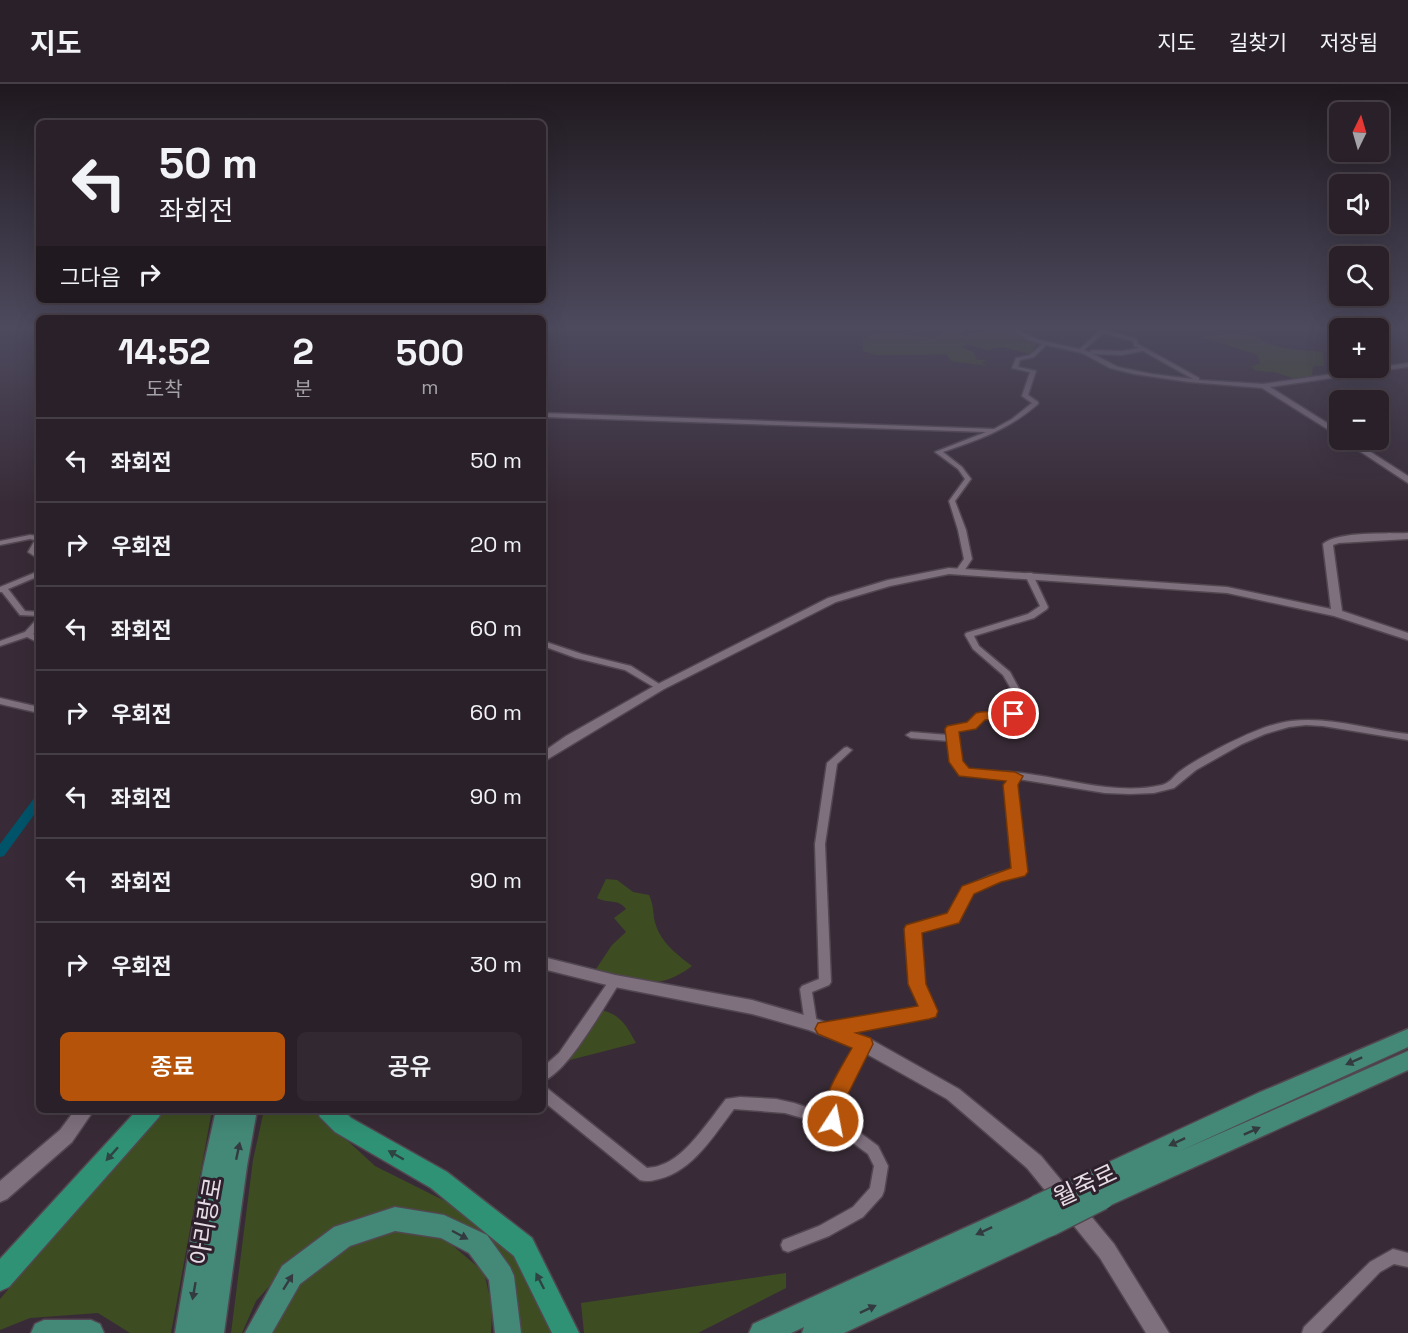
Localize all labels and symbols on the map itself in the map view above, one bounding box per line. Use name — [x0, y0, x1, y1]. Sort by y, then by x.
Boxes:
north arrow — [1329, 102, 1389, 162]
pin — [988, 688, 1039, 739]
one-way arrow — [1345, 1056, 1363, 1066]
position arrow — [801, 1089, 865, 1153]
one-way arrow — [1243, 1126, 1260, 1135]
one-way arrow — [1168, 1137, 1185, 1146]
one-way arrow — [234, 1141, 243, 1160]
one-way arrow — [105, 1146, 119, 1161]
one-way arrow — [387, 1150, 404, 1160]
street label: 월죽로 — [1048, 1157, 1122, 1213]
street label: 아리랑로 — [183, 1175, 229, 1267]
one-way arrow — [976, 1227, 993, 1236]
one-way arrow — [451, 1230, 468, 1240]
one-way arrow — [535, 1272, 545, 1290]
one-way arrow — [282, 1274, 293, 1291]
one-way arrow — [189, 1282, 198, 1301]
one-way arrow — [859, 1304, 876, 1313]

